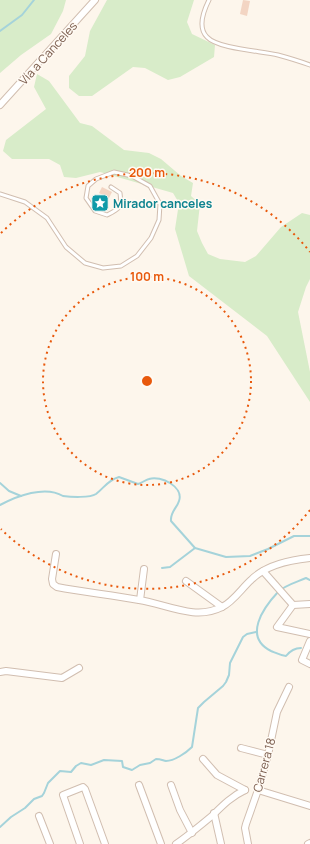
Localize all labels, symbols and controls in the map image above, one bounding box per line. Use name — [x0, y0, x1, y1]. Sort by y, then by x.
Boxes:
street label: Vía a Canceles — [15, 18, 81, 88]
text: 200 m — [129, 164, 165, 181]
place icon: Mirador canceles — [90, 193, 110, 213]
place label: Mirador canceles — [113, 195, 213, 212]
text: 100 m — [130, 268, 164, 285]
centre of rings — [140, 374, 154, 388]
street label: Carrera 18 — [249, 736, 279, 794]

